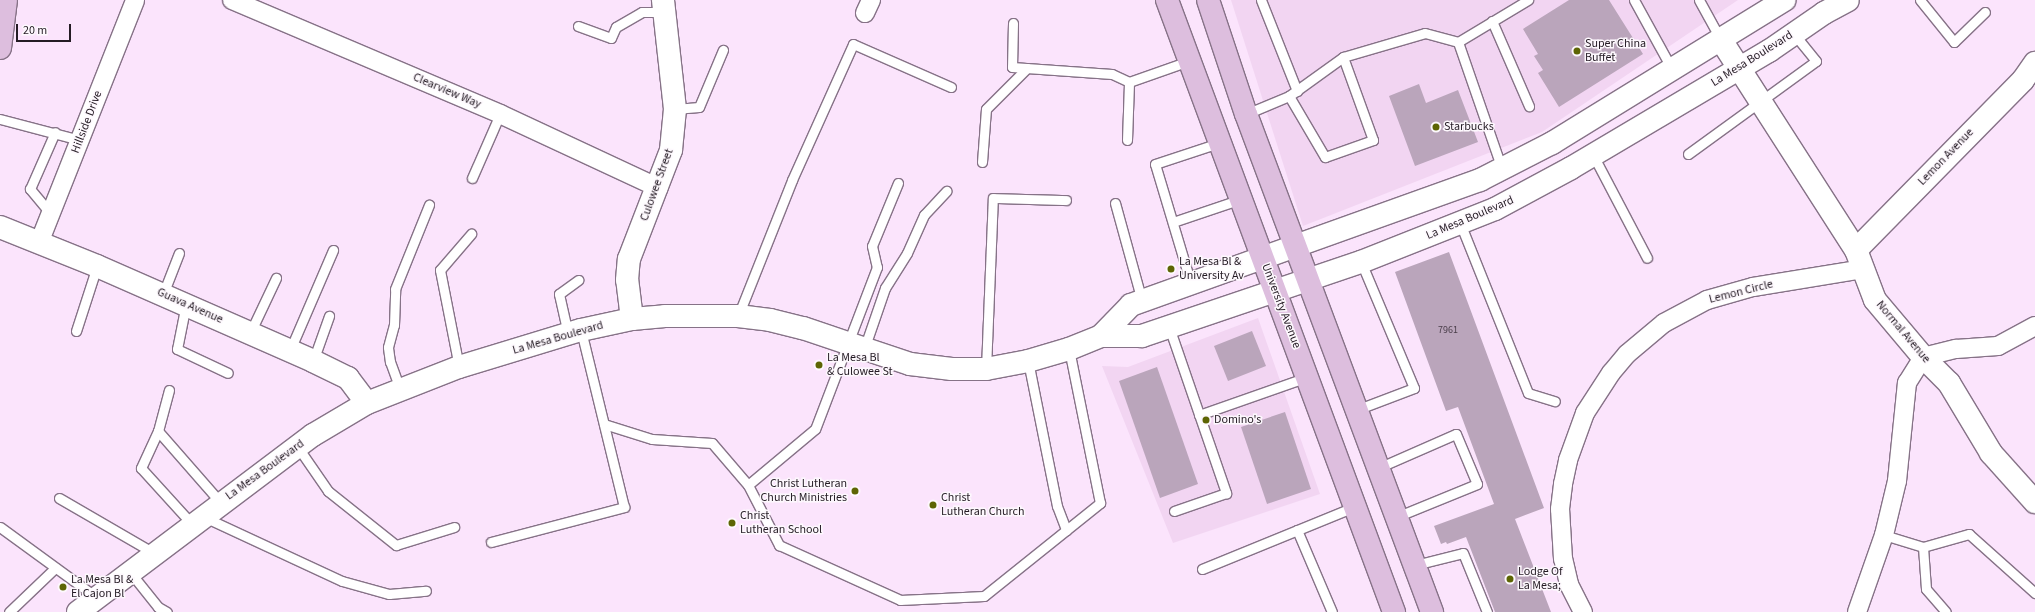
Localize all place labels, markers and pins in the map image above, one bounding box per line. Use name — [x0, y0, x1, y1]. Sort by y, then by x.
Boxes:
place label: Super China Buffet — [1585, 37, 1646, 65]
marker: Super China Buffet — [1572, 46, 1582, 56]
place label: Starbucks — [1444, 120, 1494, 134]
marker: Starbucks — [1431, 122, 1441, 132]
place label: La Mesa Bl & University Av — [1179, 255, 1244, 283]
marker: La Mesa Bl & University Av — [1166, 264, 1176, 274]
place label: La Mesa Bl & Culowee St — [827, 351, 893, 379]
marker: La Mesa Bl & Culowee St — [814, 360, 824, 370]
place label: Domino's — [1214, 413, 1261, 427]
marker: Domino's — [1201, 415, 1211, 425]
place label: Christ Lutheran Church Ministries — [761, 477, 847, 505]
marker: Christ Lutheran Church Ministries — [850, 486, 860, 496]
place label: Christ Lutheran Church — [941, 491, 1025, 519]
marker: Christ Lutheran Church — [928, 500, 938, 510]
place label: Christ Lutheran School — [740, 509, 822, 537]
marker: Christ Lutheran School — [727, 518, 737, 528]
place label: Lodge Of La Mesa; — [1518, 565, 1563, 593]
place label: La Mesa Bl & El Cajon Bl — [71, 573, 133, 601]
marker: Lodge Of La Mesa; — [1505, 574, 1515, 584]
marker: La Mesa Bl & El Cajon Bl — [58, 582, 68, 592]

